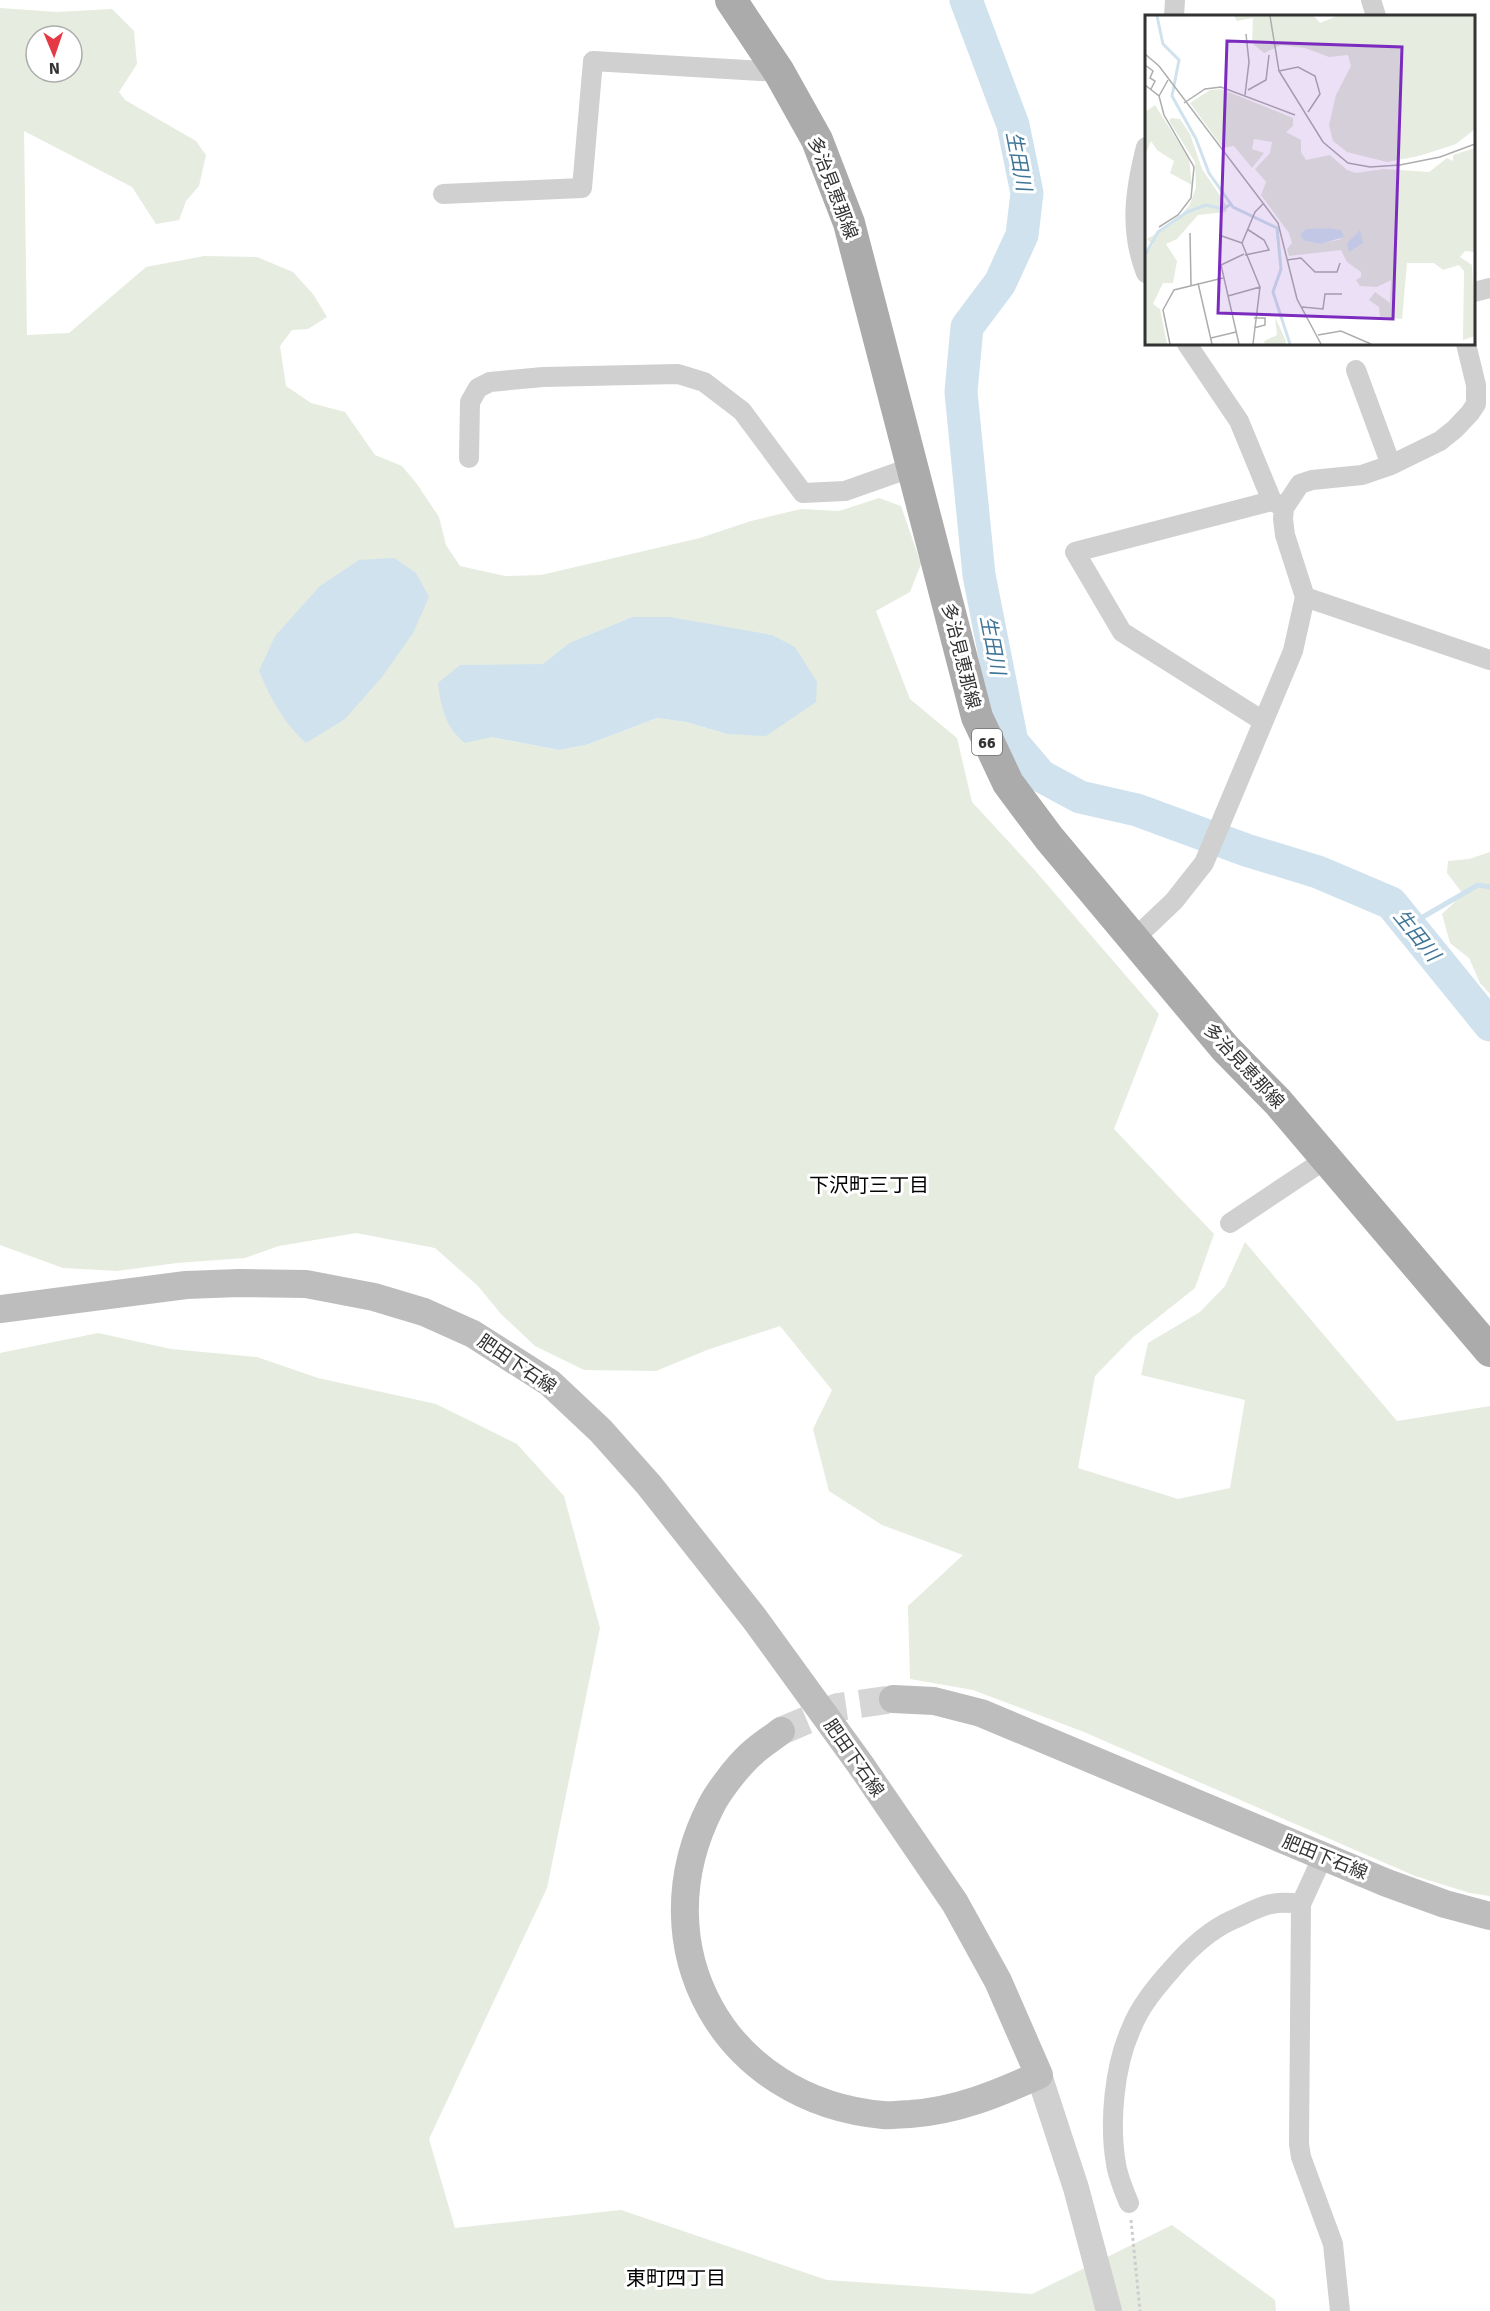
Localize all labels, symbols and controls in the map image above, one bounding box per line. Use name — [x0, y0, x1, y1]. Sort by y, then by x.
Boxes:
inset map — [1145, 15, 1475, 345]
north arrow — [24, 24, 84, 84]
text: N — [49, 58, 60, 78]
water label: 生田川 — [1001, 129, 1037, 195]
street label: 多治見恵那線 — [803, 134, 863, 242]
street label: 多治見恵那線 — [937, 601, 985, 711]
water label: 生田川 — [975, 613, 1011, 679]
road number: 66 — [972, 729, 1002, 755]
water label: 生田川 — [1388, 904, 1446, 968]
street label: 多治見恵那線 — [1199, 1019, 1289, 1113]
district label: 下沢町三丁目 — [809, 1173, 929, 1198]
street label: 肥田下石線 — [474, 1330, 560, 1398]
street label: 肥田下石線 — [819, 1715, 889, 1801]
street label: 肥田下石線 — [1279, 1830, 1371, 1884]
district label: 東町四丁目 — [626, 2266, 726, 2291]

